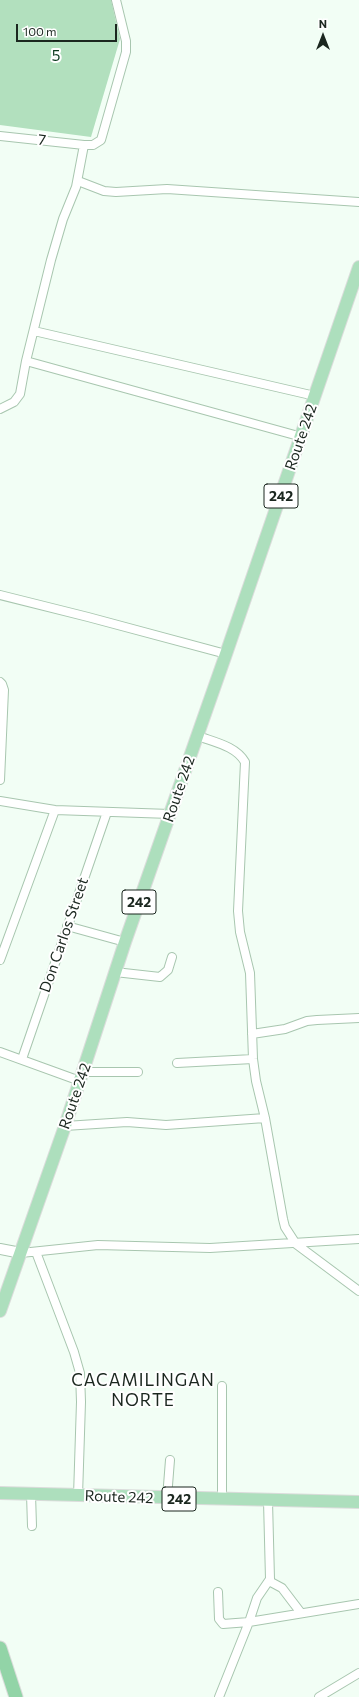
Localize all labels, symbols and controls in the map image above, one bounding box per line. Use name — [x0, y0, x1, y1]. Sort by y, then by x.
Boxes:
scale bar — [18, 16, 119, 42]
north arrow — [303, 16, 343, 56]
text: N — [319, 17, 327, 30]
text: 100 m — [23, 24, 57, 38]
park label: 5 — [52, 47, 60, 65]
street label: 7 — [37, 131, 47, 149]
street label: Route 242 — [281, 402, 321, 472]
road number: 242 — [264, 484, 298, 508]
street label: Route 242 — [159, 754, 199, 824]
street label: Don Carlos Street — [36, 875, 92, 995]
road number: 242 — [122, 890, 156, 914]
street label: Route 242 — [55, 1061, 95, 1131]
district label: CACAMILINGAN NORTE — [71, 1370, 215, 1410]
street label: Route 242 — [84, 1487, 154, 1507]
road number: 242 — [162, 1487, 196, 1511]

